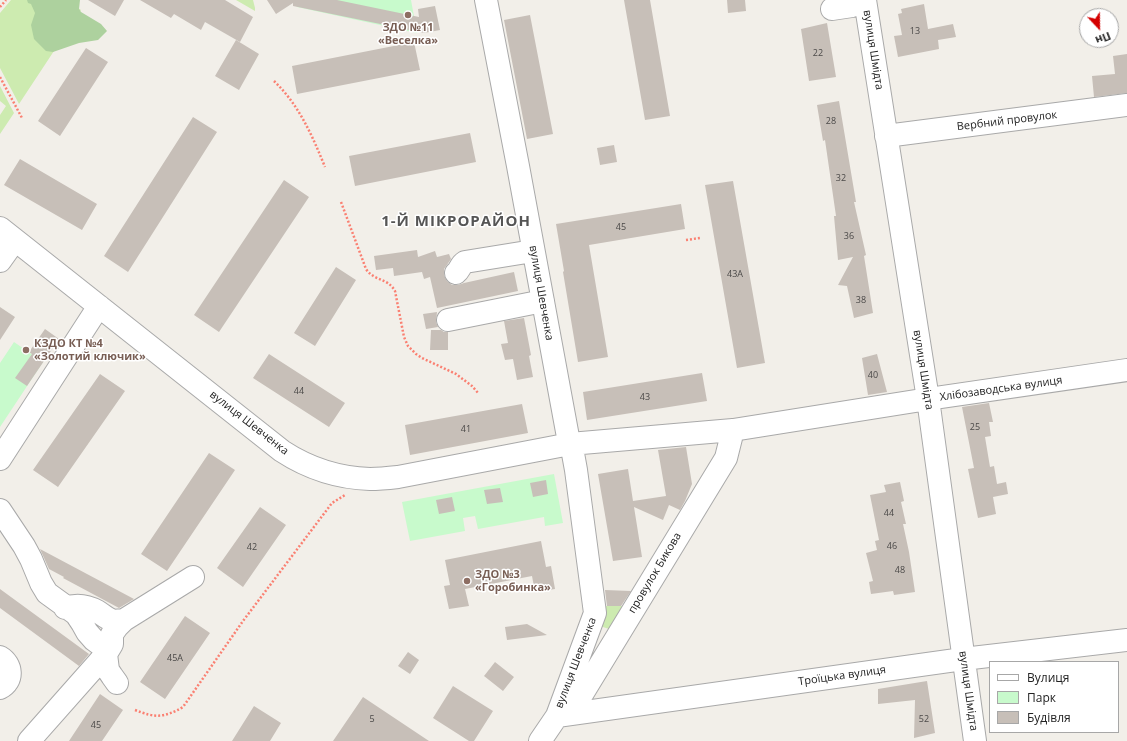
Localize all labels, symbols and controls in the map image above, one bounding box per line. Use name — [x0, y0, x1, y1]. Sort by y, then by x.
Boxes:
north arrow — [1079, 8, 1119, 48]
street label: вулиця Шмідта — [860, 9, 886, 91]
marker: ЗДО №11 «Веселка» — [403, 10, 413, 20]
place label: ЗДО №11 «Веселка» — [378, 21, 438, 47]
house number: 13 — [910, 26, 920, 36]
text: Пн — [1093, 29, 1113, 49]
house number: 22 — [813, 48, 823, 58]
street label: Вербний провулок — [956, 108, 1058, 134]
house number: 28 — [826, 116, 836, 126]
house number: 32 — [836, 173, 846, 183]
district label: 1-Й МІКРОРАЙОН — [381, 213, 531, 231]
house number: 45 — [616, 222, 626, 232]
house number: 36 — [844, 231, 854, 241]
street label: вулиця Шевченка — [526, 244, 556, 342]
house number: 43А — [727, 269, 743, 279]
house number: 38 — [856, 295, 866, 305]
street label: вулиця Шмідта — [910, 329, 936, 411]
place label: КЗДО КТ №4 «Золотий ключик» — [34, 337, 146, 363]
marker: КЗДО КТ №4 «Золотий ключик» — [21, 345, 31, 355]
house number: 40 — [868, 370, 878, 380]
street label: Хлібозаводська вулиця — [939, 374, 1063, 404]
house number: 44 — [294, 386, 304, 396]
street label: вулиця Шевченка — [207, 388, 291, 458]
house number: 43 — [640, 392, 650, 402]
house number: 25 — [970, 422, 980, 432]
house number: 41 — [461, 424, 471, 434]
house number: 44 — [884, 508, 894, 518]
street label: провулок Бикова — [626, 530, 684, 616]
house number: 46 — [887, 541, 897, 551]
house number: 42 — [247, 542, 257, 552]
house number: 48 — [895, 565, 905, 575]
place label: ЗДО №3 «Горобинка» — [475, 568, 551, 594]
marker: ЗДО №3 «Горобинка» — [462, 576, 472, 586]
street label: вулиця Шевченка — [553, 616, 599, 710]
street label: вулиця Шмідта — [956, 650, 980, 732]
house number: 45А — [167, 653, 183, 663]
legend — [989, 661, 1119, 733]
street label: Троїцька вулиця — [797, 663, 887, 689]
text: Вулиця — [1027, 669, 1069, 686]
text: Парк — [1027, 689, 1056, 706]
text: Будівля — [1027, 709, 1071, 726]
house number: 5 — [369, 714, 375, 724]
house number: 52 — [919, 714, 929, 724]
house number: 45 — [91, 720, 101, 730]

